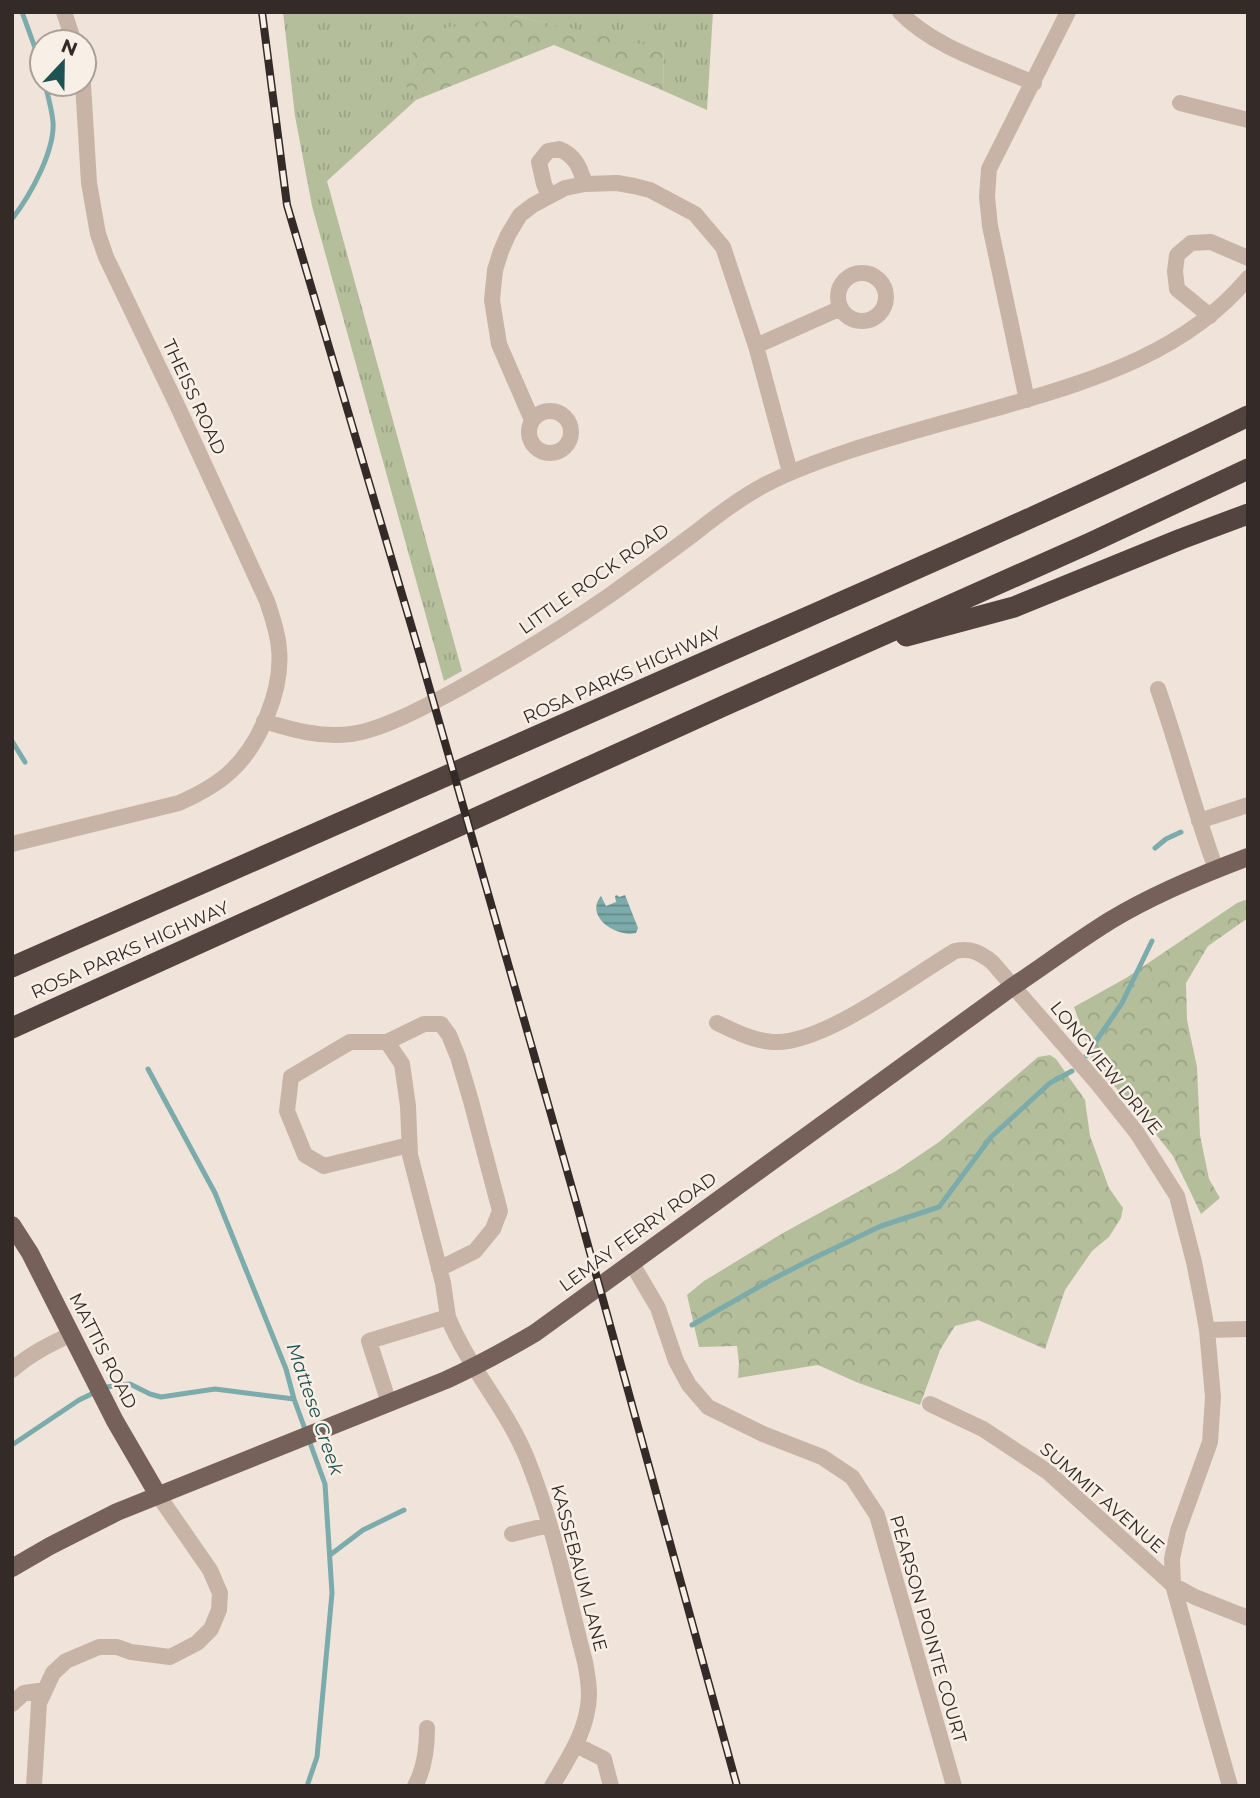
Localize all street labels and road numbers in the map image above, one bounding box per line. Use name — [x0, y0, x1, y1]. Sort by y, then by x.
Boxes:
street label: THEISS ROAD — [158, 336, 230, 458]
street label: LITTLE ROCK ROAD — [515, 519, 673, 639]
street label: ROSA PARKS HIGHWAY — [520, 621, 725, 729]
street label: ROSA PARKS HIGHWAY — [28, 896, 233, 1004]
street label: LONGVIEW DRIVE — [1045, 997, 1167, 1139]
street label: LEMAY FERRY ROAD — [555, 1168, 721, 1296]
street label: MATTIS ROAD — [64, 1289, 142, 1413]
street label: SUMMIT AVENUE — [1035, 1438, 1169, 1558]
street label: KASSEBAUM LANE — [546, 1482, 612, 1654]
street label: PEARSON POINTE COURT — [885, 1513, 971, 1746]

